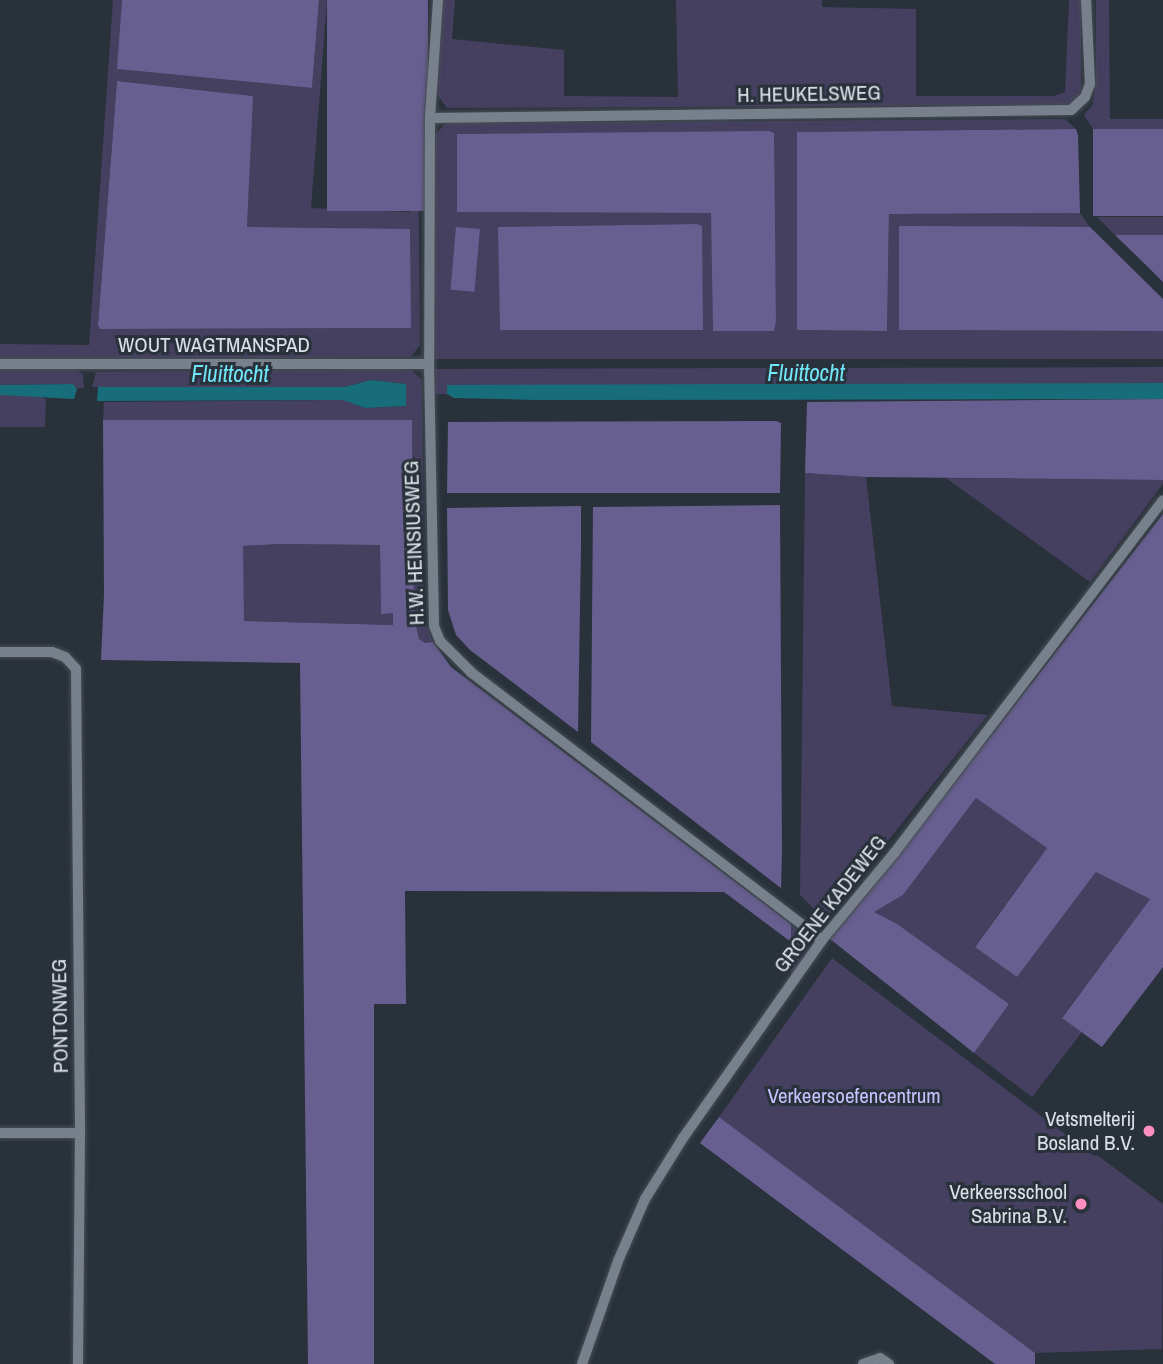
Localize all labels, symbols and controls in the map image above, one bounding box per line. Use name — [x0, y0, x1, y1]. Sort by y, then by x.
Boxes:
street label: H. HEUKELSWEG — [737, 80, 881, 108]
street label: WOUT WAGTMANSPAD — [118, 332, 310, 358]
water label: Fluittocht — [767, 359, 845, 387]
water label: Fluittocht — [191, 360, 269, 388]
street label: H.W. HEINSIUSWEG — [399, 460, 429, 626]
street label: GROENE KADEWEG — [769, 830, 891, 978]
street label: PONTONWEG — [46, 959, 74, 1073]
park label: Verkeersoefencentrum — [767, 1083, 941, 1109]
place label: Vetsmelterij Bosland B.V. — [1037, 1106, 1135, 1156]
marker: Vetsmelterij Bosland B.V. — [1141, 1123, 1157, 1139]
place label: Verkeersschool Sabrina B.V. — [949, 1179, 1067, 1229]
marker: Verkeersschool Sabrina B.V. — [1073, 1196, 1089, 1212]

